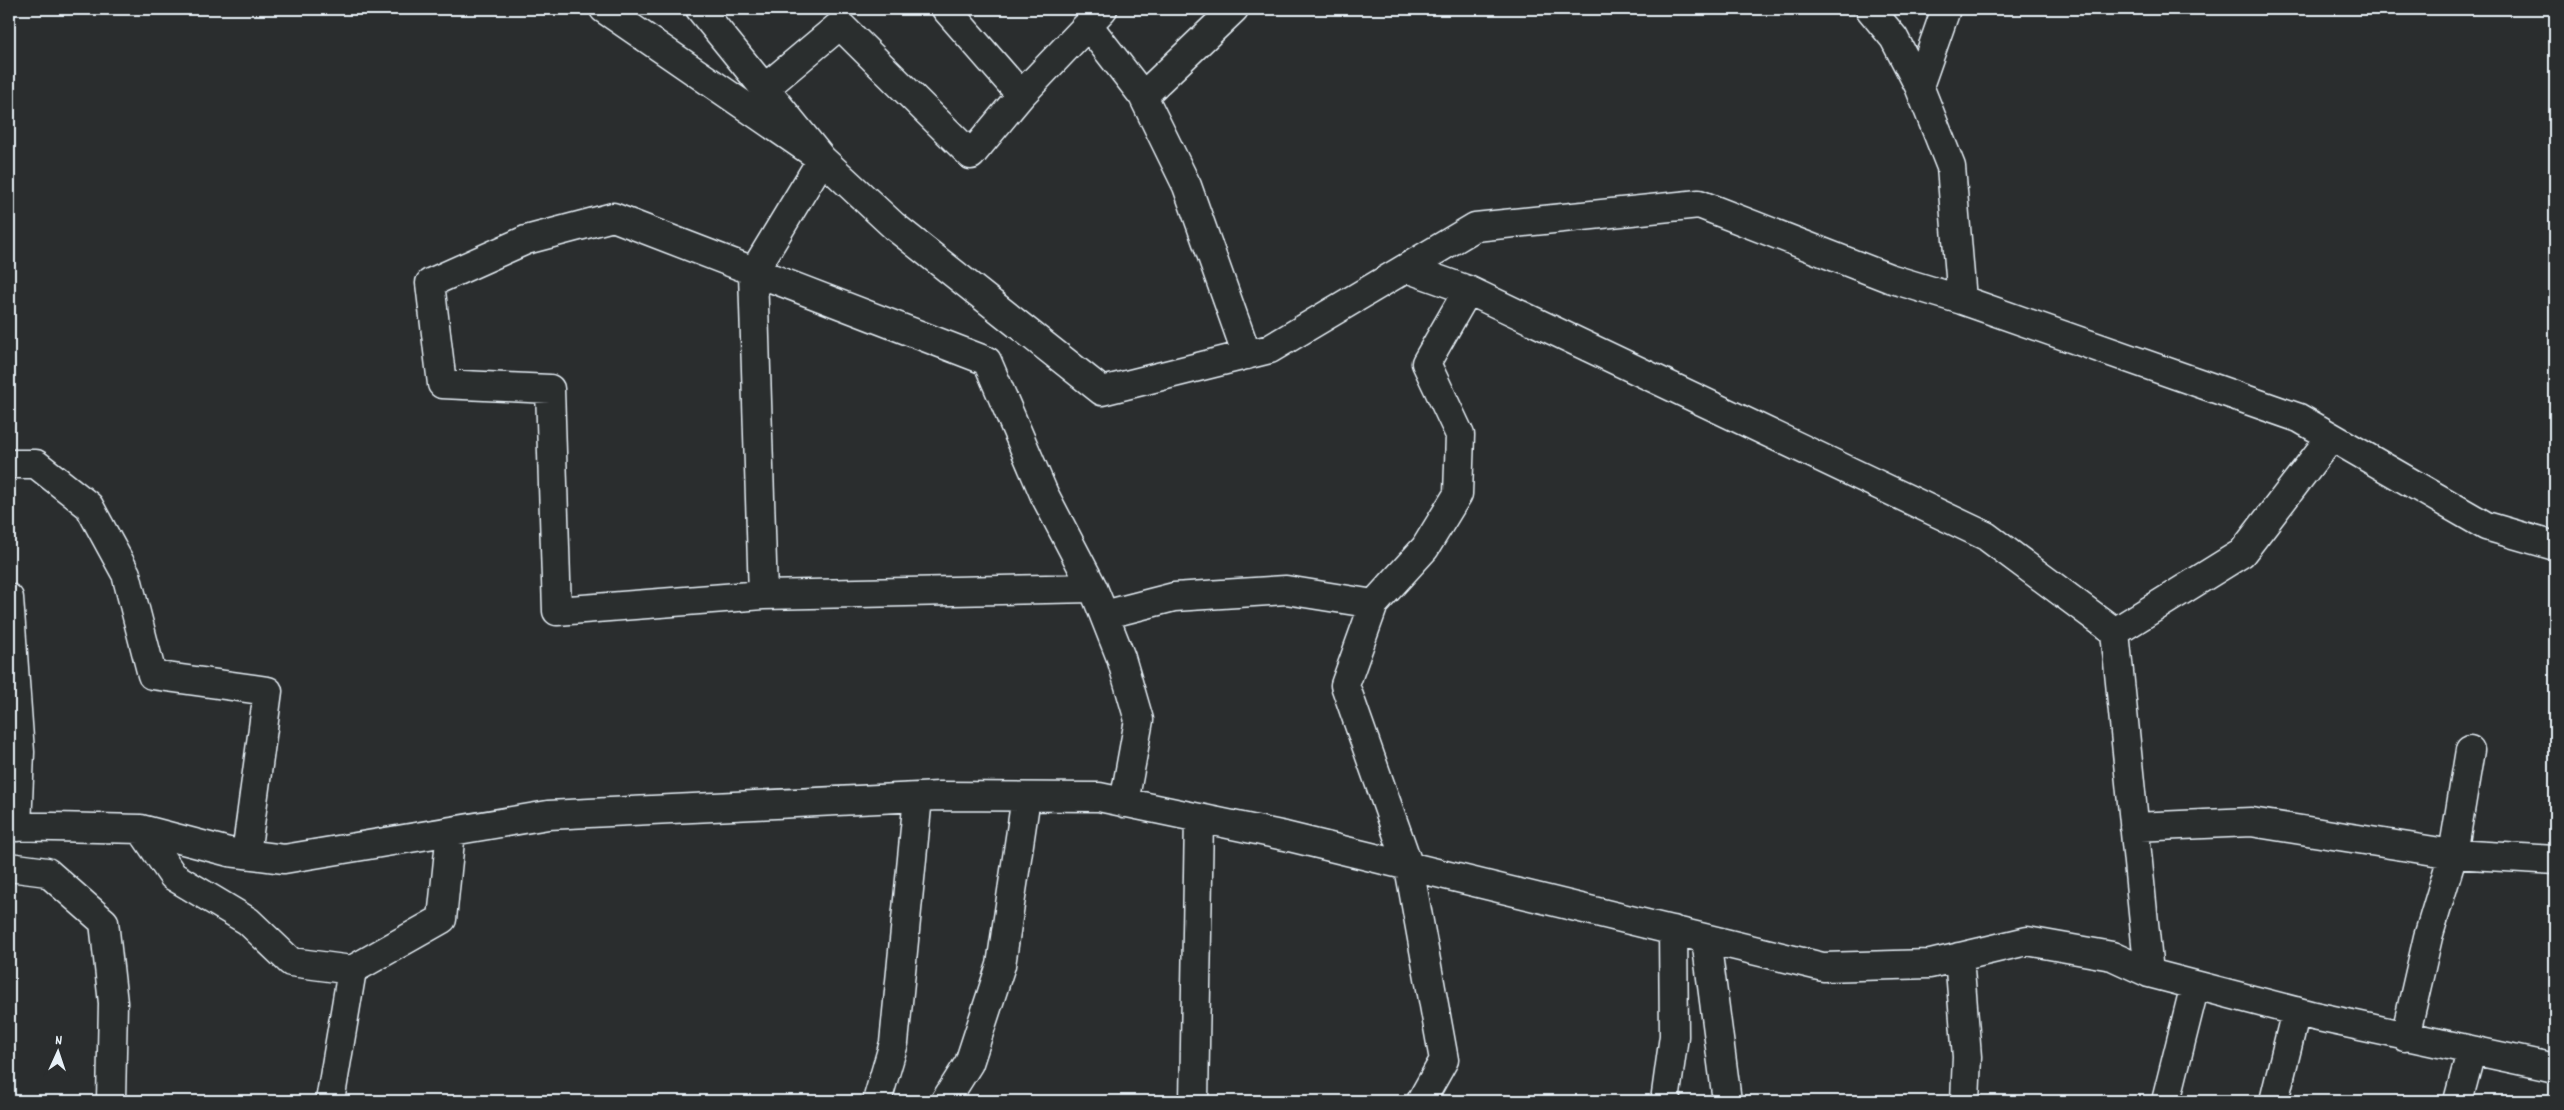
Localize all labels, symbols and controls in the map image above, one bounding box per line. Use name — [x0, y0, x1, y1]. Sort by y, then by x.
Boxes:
north arrow — [32, 1028, 82, 1078]
text: N — [55, 1031, 63, 1051]

